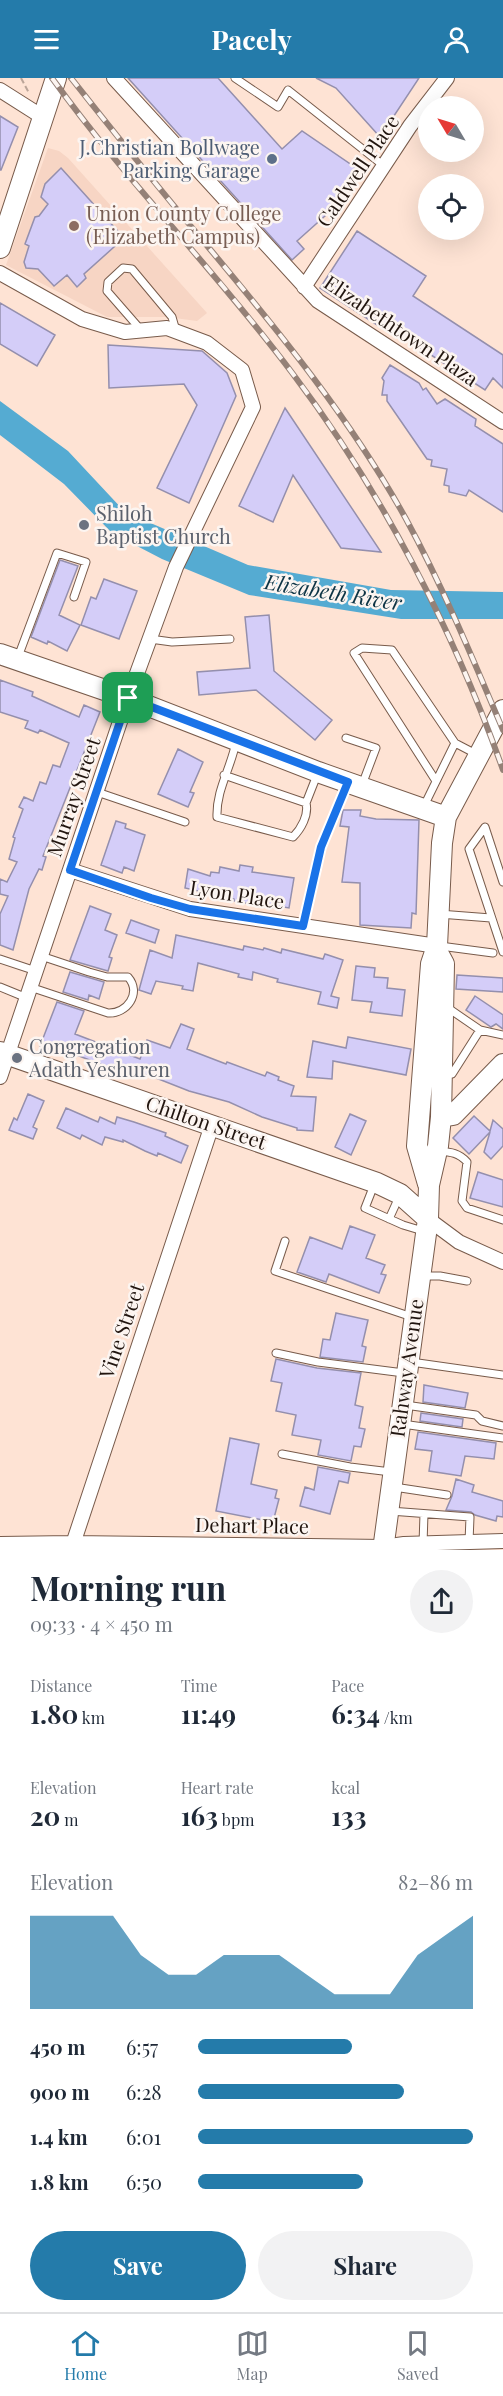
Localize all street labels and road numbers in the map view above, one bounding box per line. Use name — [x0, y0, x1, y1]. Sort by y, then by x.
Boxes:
street label: Caldwell Place — [309, 109, 404, 231]
street label: Elizabethtown Plaza — [320, 268, 484, 391]
street label: Murray Street — [40, 732, 106, 860]
street label: Lyon Place — [188, 873, 286, 914]
street label: Chilton Street — [143, 1088, 271, 1155]
street label: Vine Street — [91, 1279, 150, 1382]
street label: Rahway Avenue — [382, 1297, 429, 1439]
street label: Dehart Place — [195, 1510, 309, 1539]

